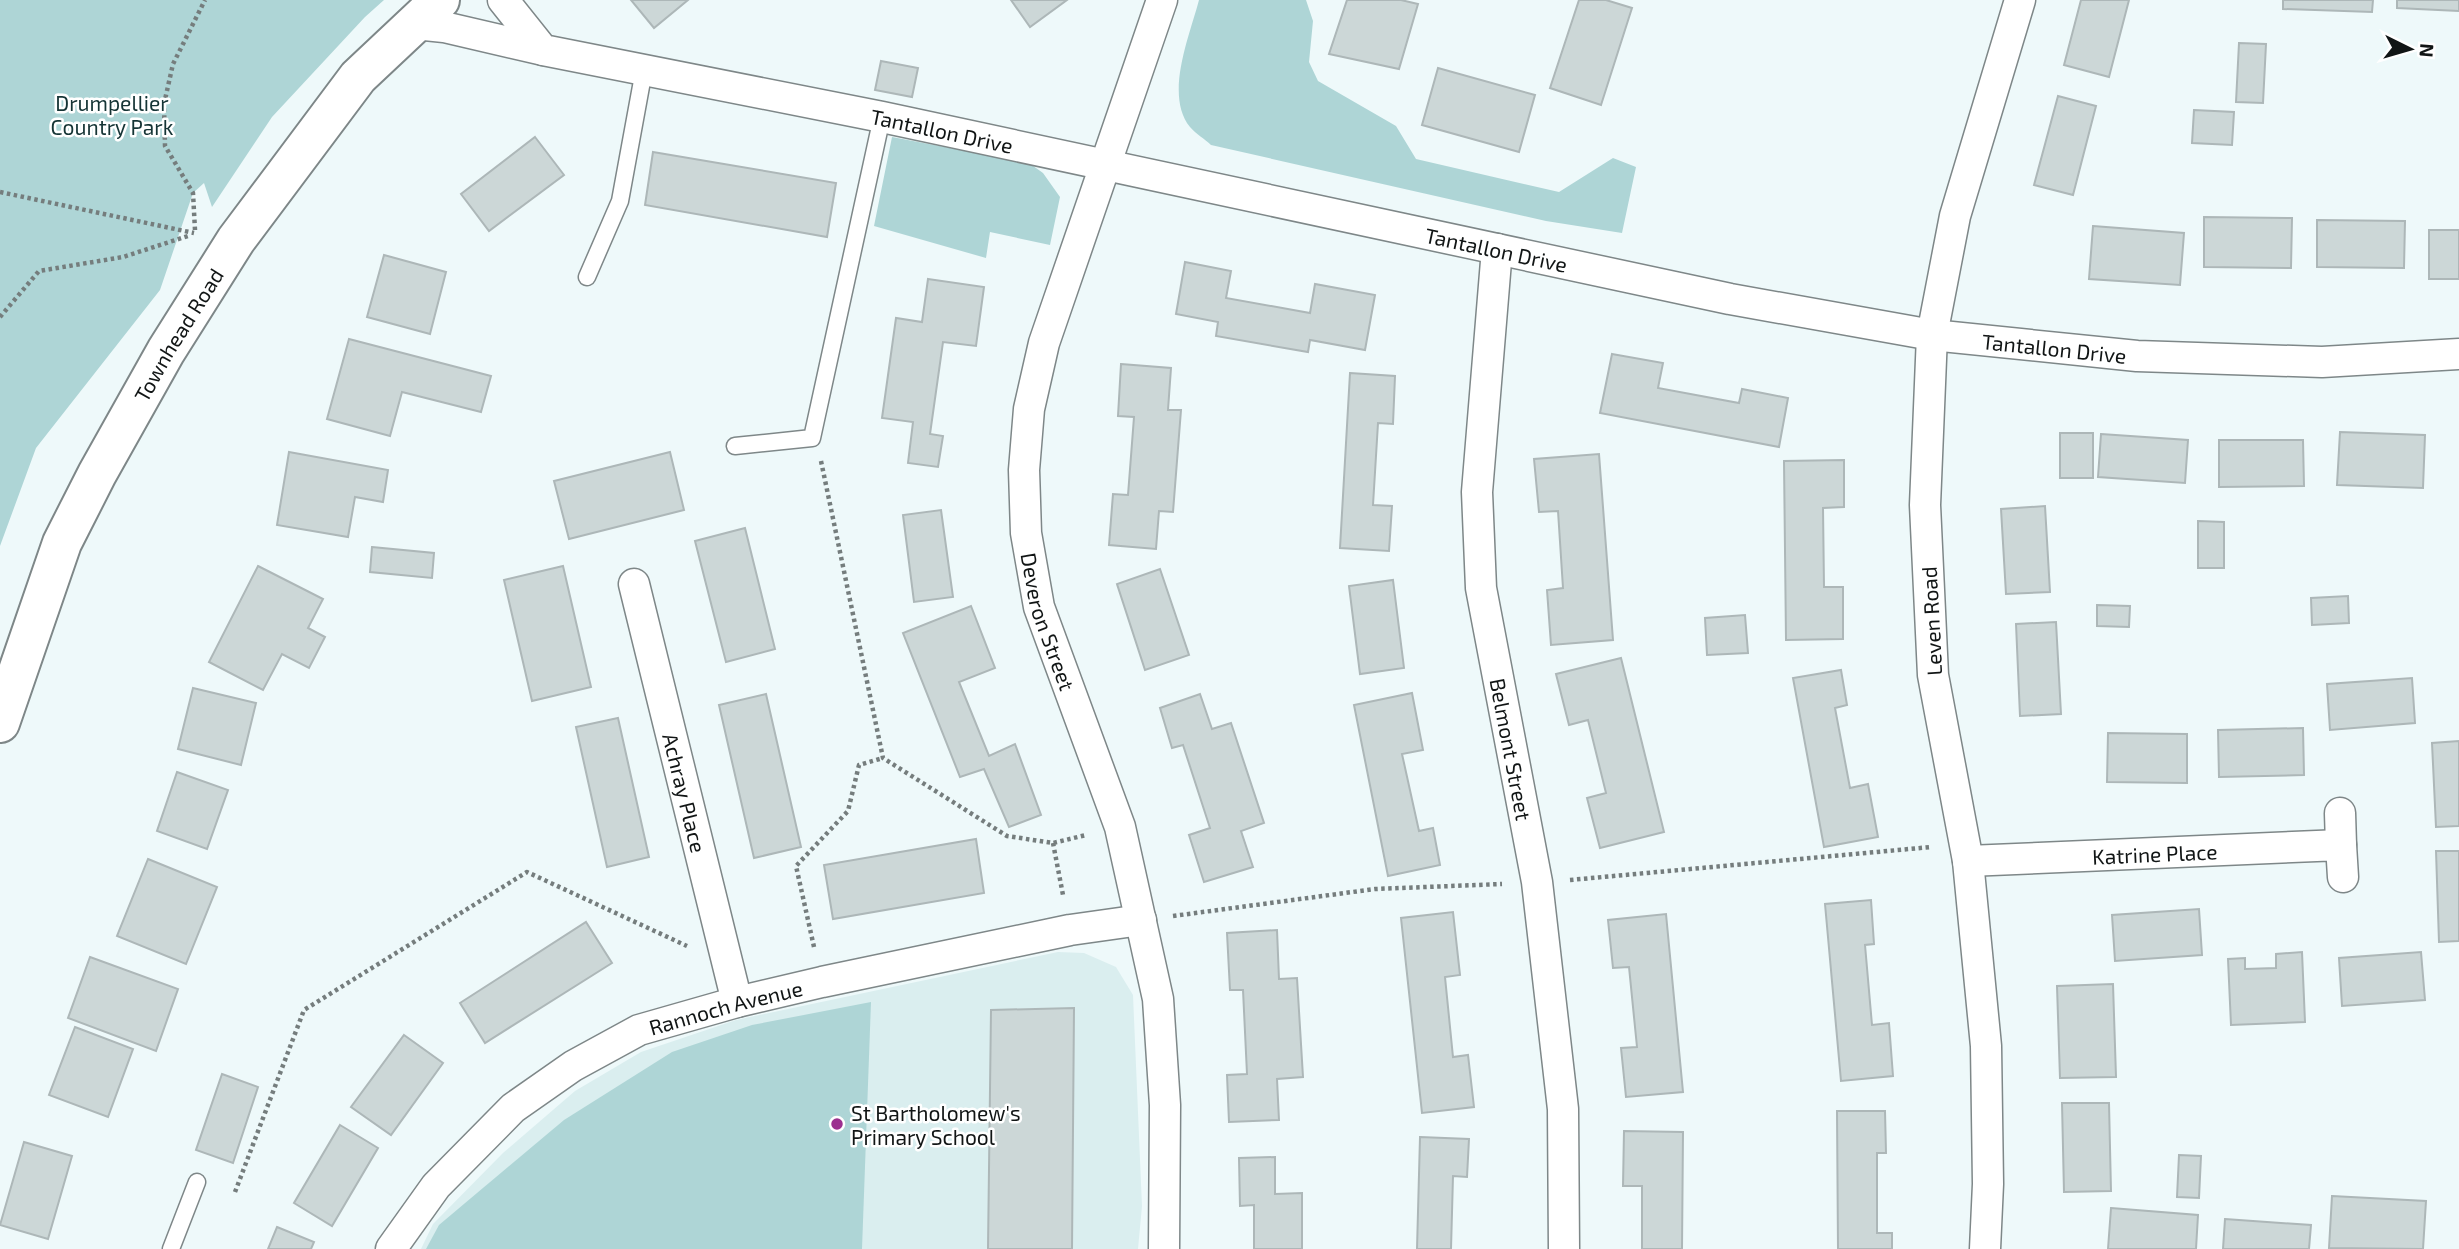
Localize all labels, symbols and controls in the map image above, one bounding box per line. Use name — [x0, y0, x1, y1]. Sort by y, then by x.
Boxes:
north arrow — [2375, 14, 2445, 84]
text: N — [2415, 43, 2439, 58]
park label: Drumpellier Country Park — [51, 90, 174, 139]
street label: Tantallon Drive — [869, 103, 1015, 157]
street label: Tantallon Drive — [1423, 221, 1570, 276]
street label: Townhead Road — [128, 263, 228, 405]
street label: Tantallon Drive — [1981, 328, 2128, 367]
street label: Deveron Street — [1017, 550, 1081, 694]
street label: Leven Road — [1916, 566, 1946, 676]
street label: Belmont Street — [1486, 676, 1537, 822]
street label: Achray Place — [659, 730, 712, 855]
street label: Katrine Place — [2092, 838, 2218, 868]
street label: Rannoch Avenue — [646, 975, 805, 1039]
place label: St Bartholomew's Primary School — [851, 1100, 1021, 1149]
marker: St Bartholomew's Primary School — [829, 1116, 845, 1132]

